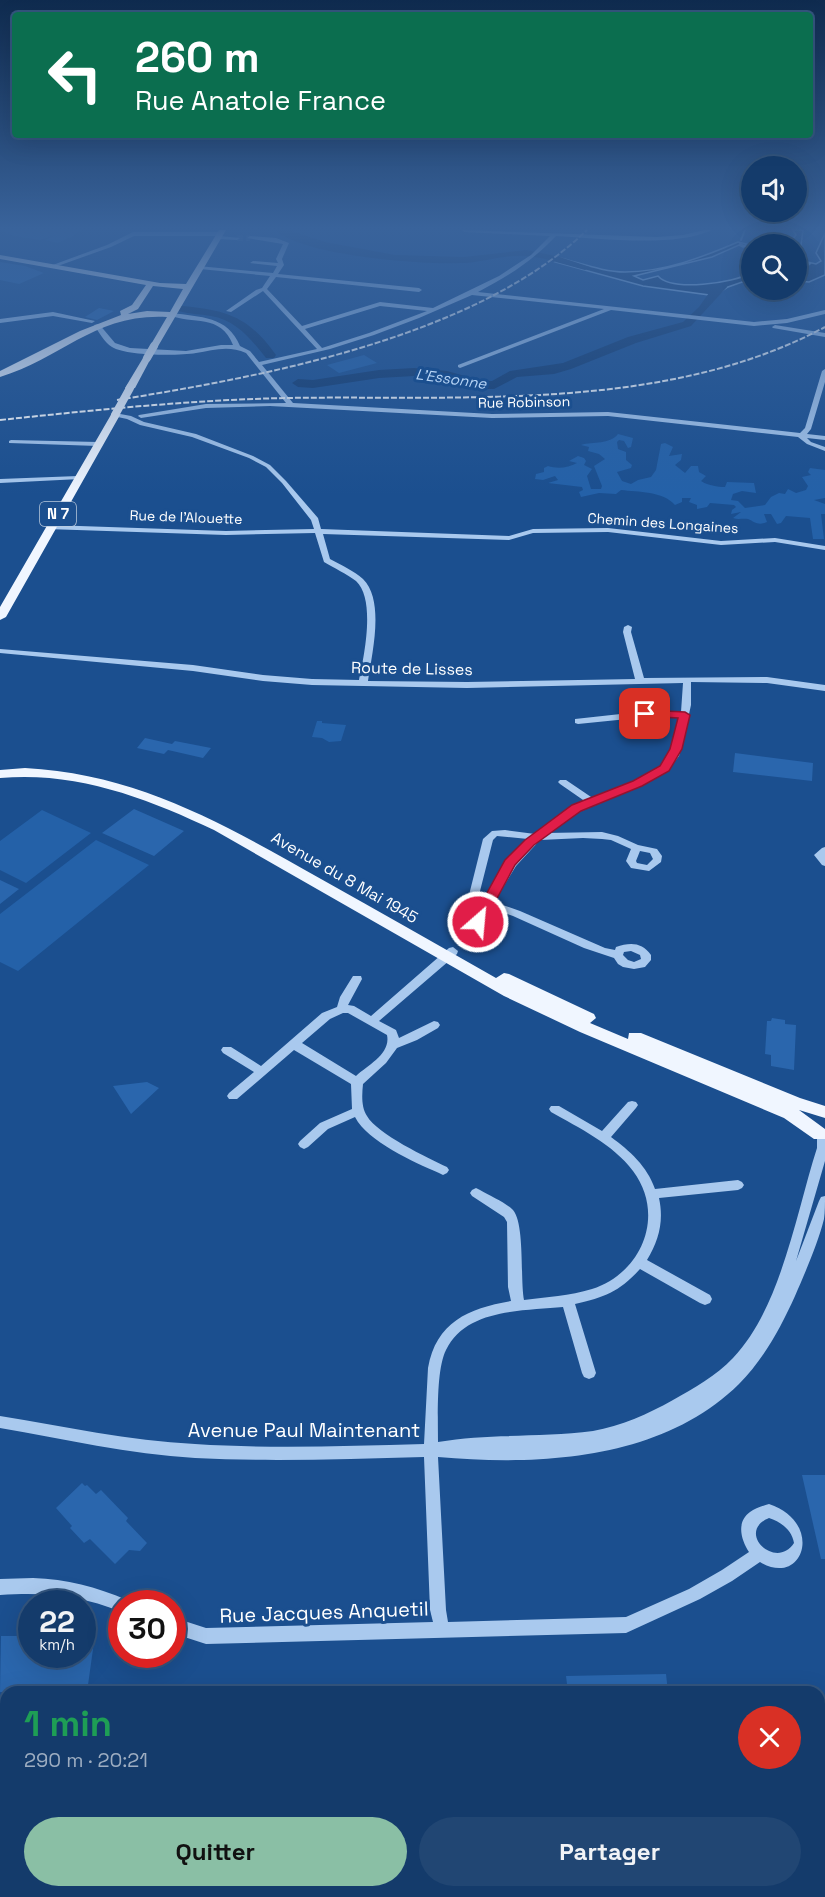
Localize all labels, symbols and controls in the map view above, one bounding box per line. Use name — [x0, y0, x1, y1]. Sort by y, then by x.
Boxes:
text: 260 m — [135, 31, 260, 84]
icon: left — [36, 36, 114, 114]
text: Rue Anatole France — [135, 83, 386, 118]
map controls — [741, 156, 807, 300]
button: sound — [741, 156, 807, 222]
button: search — [741, 234, 807, 300]
water label: L'Essonne — [415, 364, 489, 393]
street label: Rue Robinson — [478, 392, 570, 412]
road number: N 7 — [40, 502, 76, 526]
street label: Rue de l'Alouette — [129, 506, 243, 528]
street label: Chemin des Longaines — [587, 509, 739, 537]
street label: Route de Lisses — [351, 657, 473, 680]
pin — [619, 688, 670, 739]
icon: arrive — [628, 697, 661, 730]
street label: Avenue du 8 Mai 1945 — [268, 827, 422, 928]
position arrow — [446, 890, 510, 954]
street label: Avenue Paul Maintenant — [188, 1417, 420, 1443]
speed limit sign: 30 — [108, 1590, 186, 1668]
street label: Rue Jacques Anquetil — [219, 1595, 429, 1629]
text: 22 — [39, 1602, 75, 1641]
text: km/h — [39, 1635, 75, 1654]
text: 1 min — [24, 1701, 112, 1747]
button: close — [738, 1706, 801, 1769]
text: 290 m · 20:21 — [24, 1747, 148, 1773]
button: Quitter — [24, 1817, 407, 1886]
button: Partager — [419, 1817, 801, 1886]

